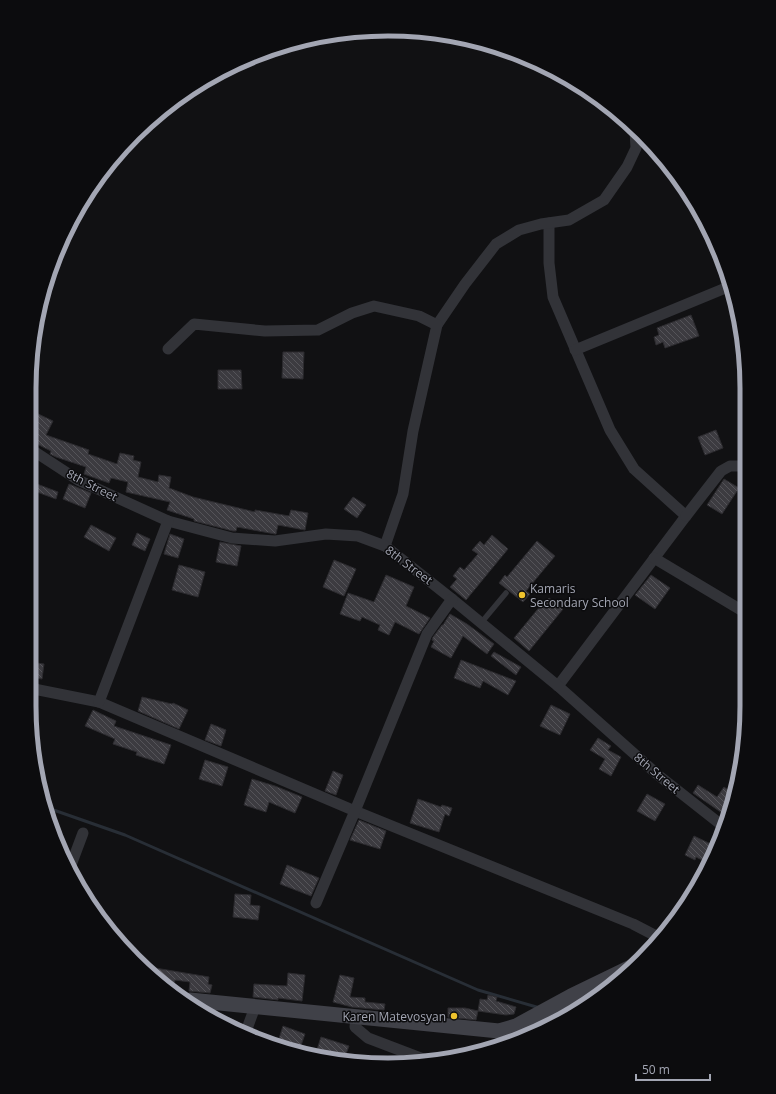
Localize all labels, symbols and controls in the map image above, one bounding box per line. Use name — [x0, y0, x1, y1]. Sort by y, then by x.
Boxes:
street label: 8th Street — [64, 465, 120, 505]
street label: 8th Street — [382, 542, 436, 588]
place label: Kamaris Secondary School — [530, 580, 629, 611]
marker: Kamaris Secondary School — [517, 590, 527, 600]
street label: 8th Street — [630, 749, 684, 797]
place label: Karen Matevosyan — [342, 1008, 446, 1025]
marker: Karen Matevosyan — [449, 1011, 459, 1021]
scale bar — [636, 1056, 710, 1082]
text: 50 m — [642, 1061, 670, 1078]

